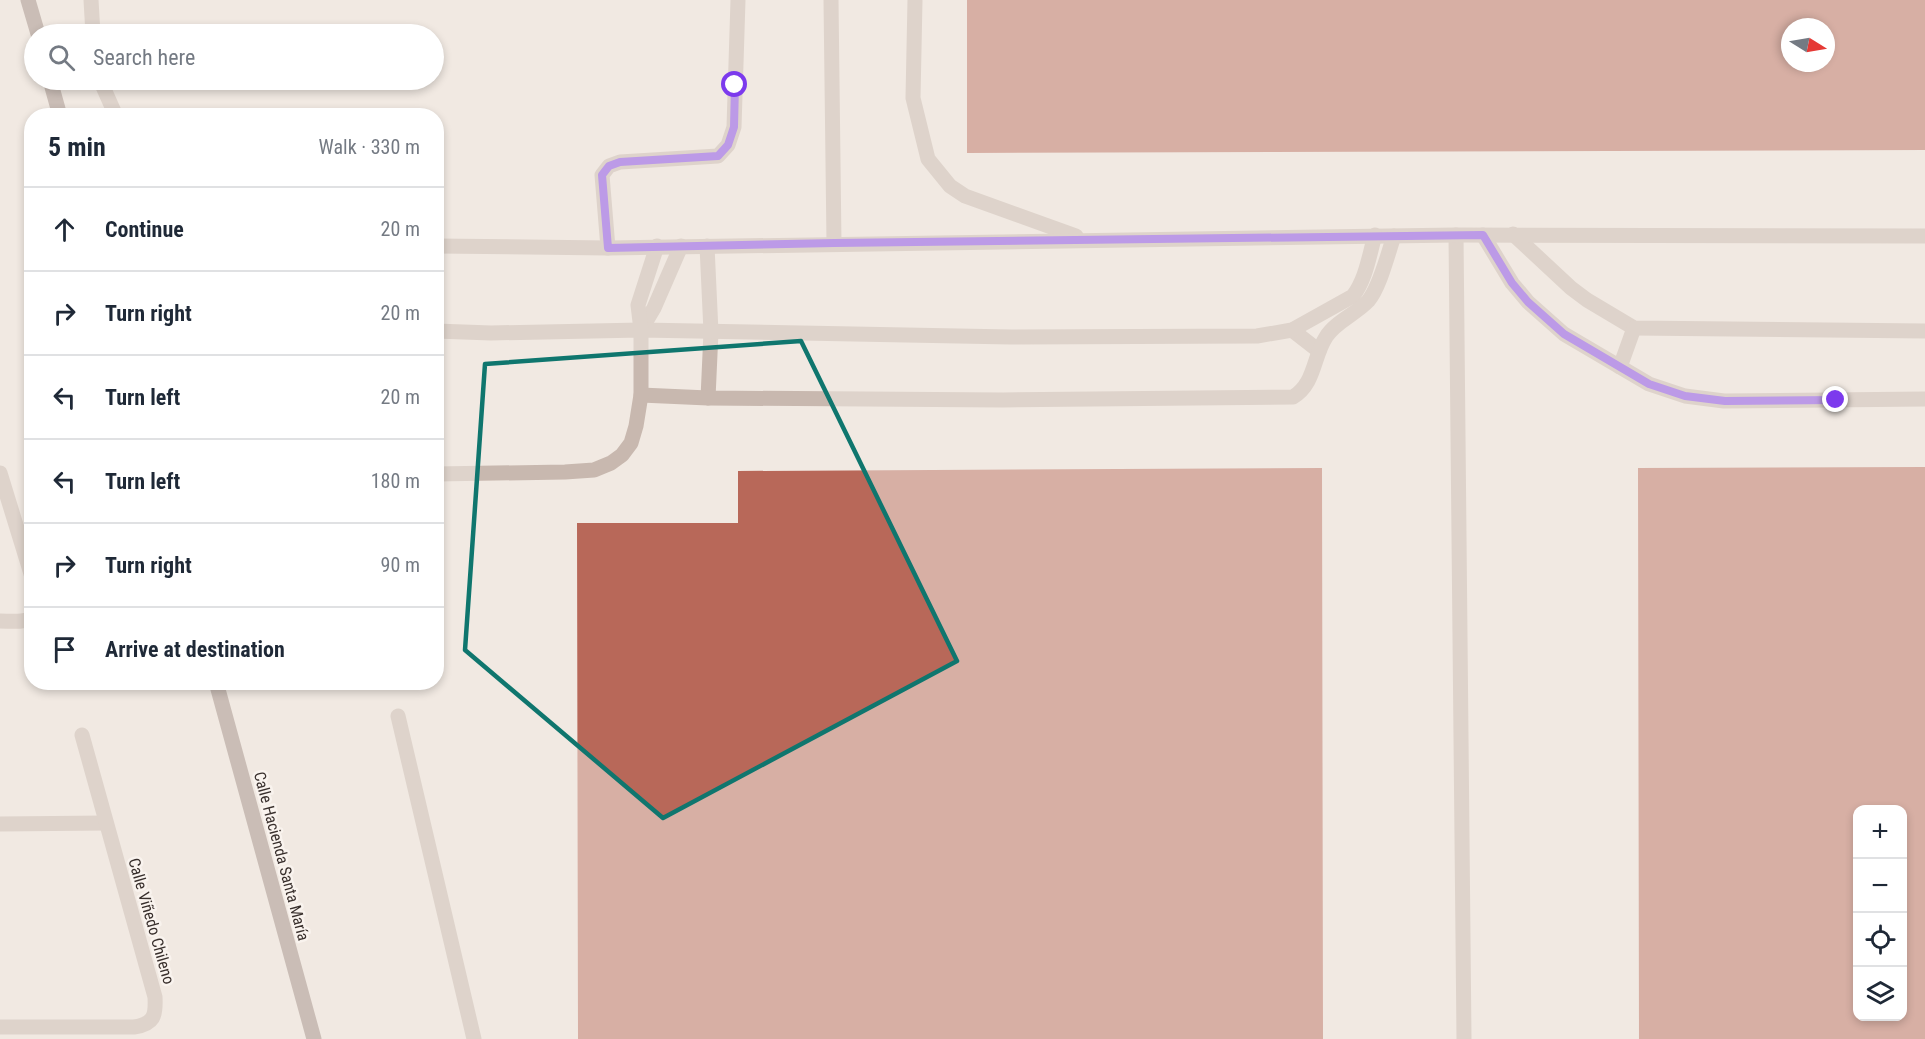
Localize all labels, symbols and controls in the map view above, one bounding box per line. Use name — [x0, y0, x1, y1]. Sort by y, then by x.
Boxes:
north arrow — [1781, 18, 1835, 72]
search box — [24, 24, 444, 90]
icon: search — [45, 41, 78, 74]
text: Search here — [93, 45, 195, 70]
route start — [721, 71, 747, 97]
text: 5 min — [48, 132, 106, 162]
text: Walk · 330 m — [319, 135, 420, 159]
icon: ahead — [48, 213, 81, 246]
text: Continue — [105, 217, 184, 242]
text: 20 m — [381, 217, 420, 241]
icon: right — [48, 297, 81, 330]
text: Turn right — [105, 301, 192, 326]
text: 20 m — [381, 301, 420, 325]
icon: left — [48, 381, 81, 414]
text: Turn left — [105, 385, 180, 410]
text: 20 m — [381, 385, 420, 409]
route end — [1822, 386, 1848, 412]
icon: left — [48, 465, 81, 498]
text: Turn left — [105, 469, 180, 494]
text: 180 m — [371, 469, 420, 493]
icon: right — [48, 549, 81, 582]
text: Turn right — [105, 553, 192, 578]
text: 90 m — [381, 553, 420, 577]
icon: arrive — [48, 633, 81, 666]
text: Arrive at destination — [105, 637, 285, 662]
street label: Calle Hacienda Santa María — [250, 770, 313, 943]
map controls — [1853, 805, 1907, 1021]
button: + — [1853, 805, 1907, 859]
street label: Calle Viñedo Chileno — [124, 856, 179, 986]
button: − — [1853, 859, 1907, 913]
button: locate — [1853, 913, 1907, 967]
button: layers — [1853, 967, 1907, 1021]

